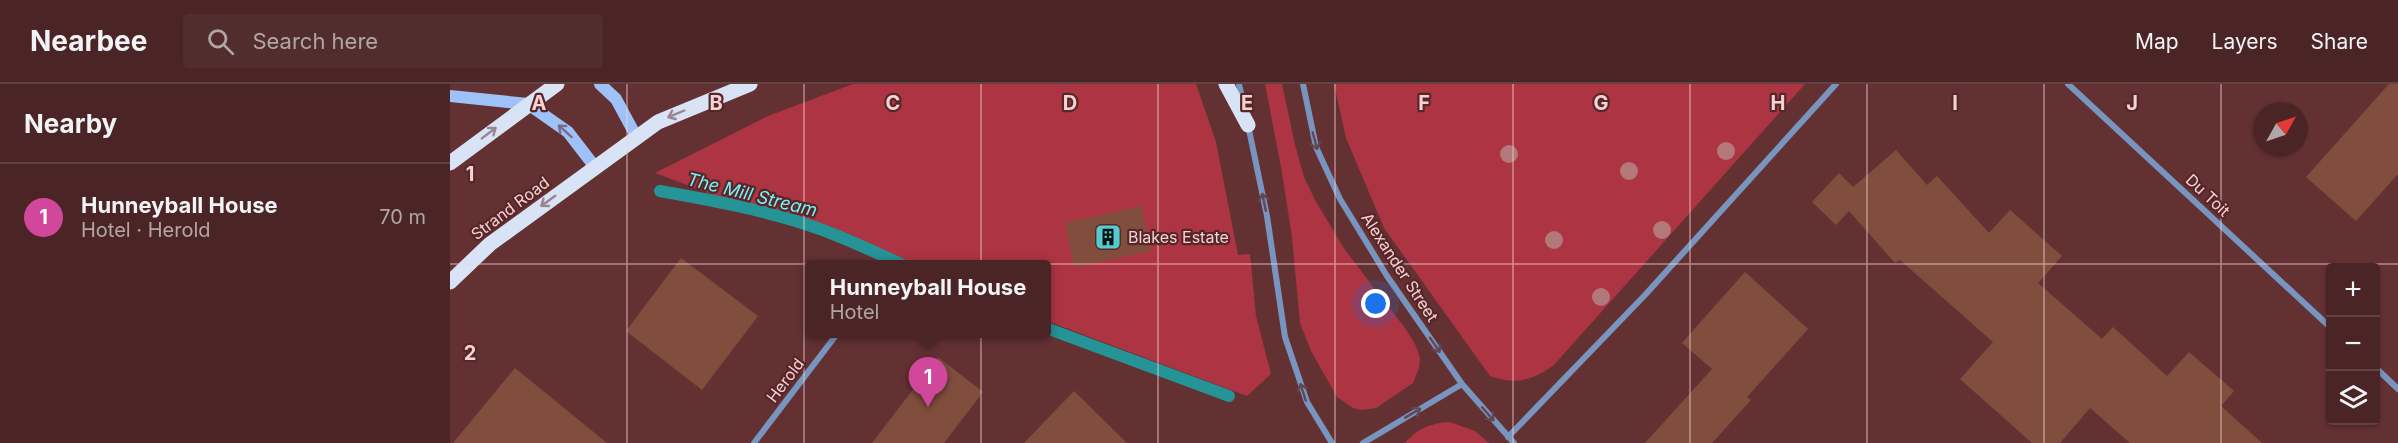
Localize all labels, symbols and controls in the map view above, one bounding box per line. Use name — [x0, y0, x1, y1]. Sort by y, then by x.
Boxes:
search box — [183, 14, 603, 68]
text: Nearbee — [30, 24, 147, 58]
icon: search — [204, 25, 237, 58]
text: Search here — [252, 28, 378, 54]
text: Map — [2135, 29, 2179, 54]
text: Layers — [2212, 29, 2278, 54]
text: Share — [2311, 29, 2368, 54]
text: A — [532, 91, 547, 115]
text: B — [709, 91, 723, 115]
text: C — [886, 91, 900, 115]
text: D — [1063, 91, 1077, 115]
text: E — [1241, 91, 1253, 115]
text: F — [1418, 91, 1430, 115]
text: G — [1593, 91, 1609, 115]
text: H — [1771, 91, 1785, 115]
text: I — [1952, 91, 1958, 115]
text: J — [2126, 91, 2138, 115]
north arrow — [2254, 102, 2308, 156]
text: Nearby — [24, 108, 117, 139]
one-way arrow — [668, 109, 686, 121]
one-way arrow — [558, 125, 574, 139]
one-way arrow — [480, 127, 496, 140]
one-way arrow — [1310, 131, 1322, 150]
text: 1 — [466, 162, 474, 186]
water label: The Mill Stream — [685, 168, 820, 221]
street label: Du Toit — [2182, 170, 2234, 220]
street label: Strand Road — [467, 172, 553, 244]
text: Hunneyball House — [81, 192, 278, 218]
one-way arrow — [1258, 193, 1269, 212]
one-way arrow — [540, 195, 556, 207]
text: 1 — [39, 205, 48, 229]
text: 70 m — [379, 205, 426, 229]
street label: Alexander Street — [1357, 209, 1443, 325]
text: Hotel · Herold — [81, 218, 211, 242]
building icon: Blakes Estate — [1093, 222, 1123, 252]
place label: Blakes Estate — [1128, 227, 1229, 247]
popup — [805, 260, 1051, 338]
map controls — [2326, 263, 2380, 425]
button: + — [2326, 263, 2380, 317]
text: Hunneyball House — [830, 274, 1026, 300]
your location — [1361, 289, 1390, 318]
text: Hotel — [830, 300, 879, 324]
button: − — [2326, 317, 2380, 371]
one-way arrow — [1429, 336, 1441, 352]
text: 2 — [464, 341, 476, 365]
street label: Herold — [762, 354, 808, 406]
pin: 1 — [908, 358, 948, 407]
button: layers — [2326, 371, 2380, 425]
one-way arrow — [1297, 383, 1308, 402]
one-way arrow — [1481, 406, 1495, 421]
one-way arrow — [1404, 407, 1421, 419]

